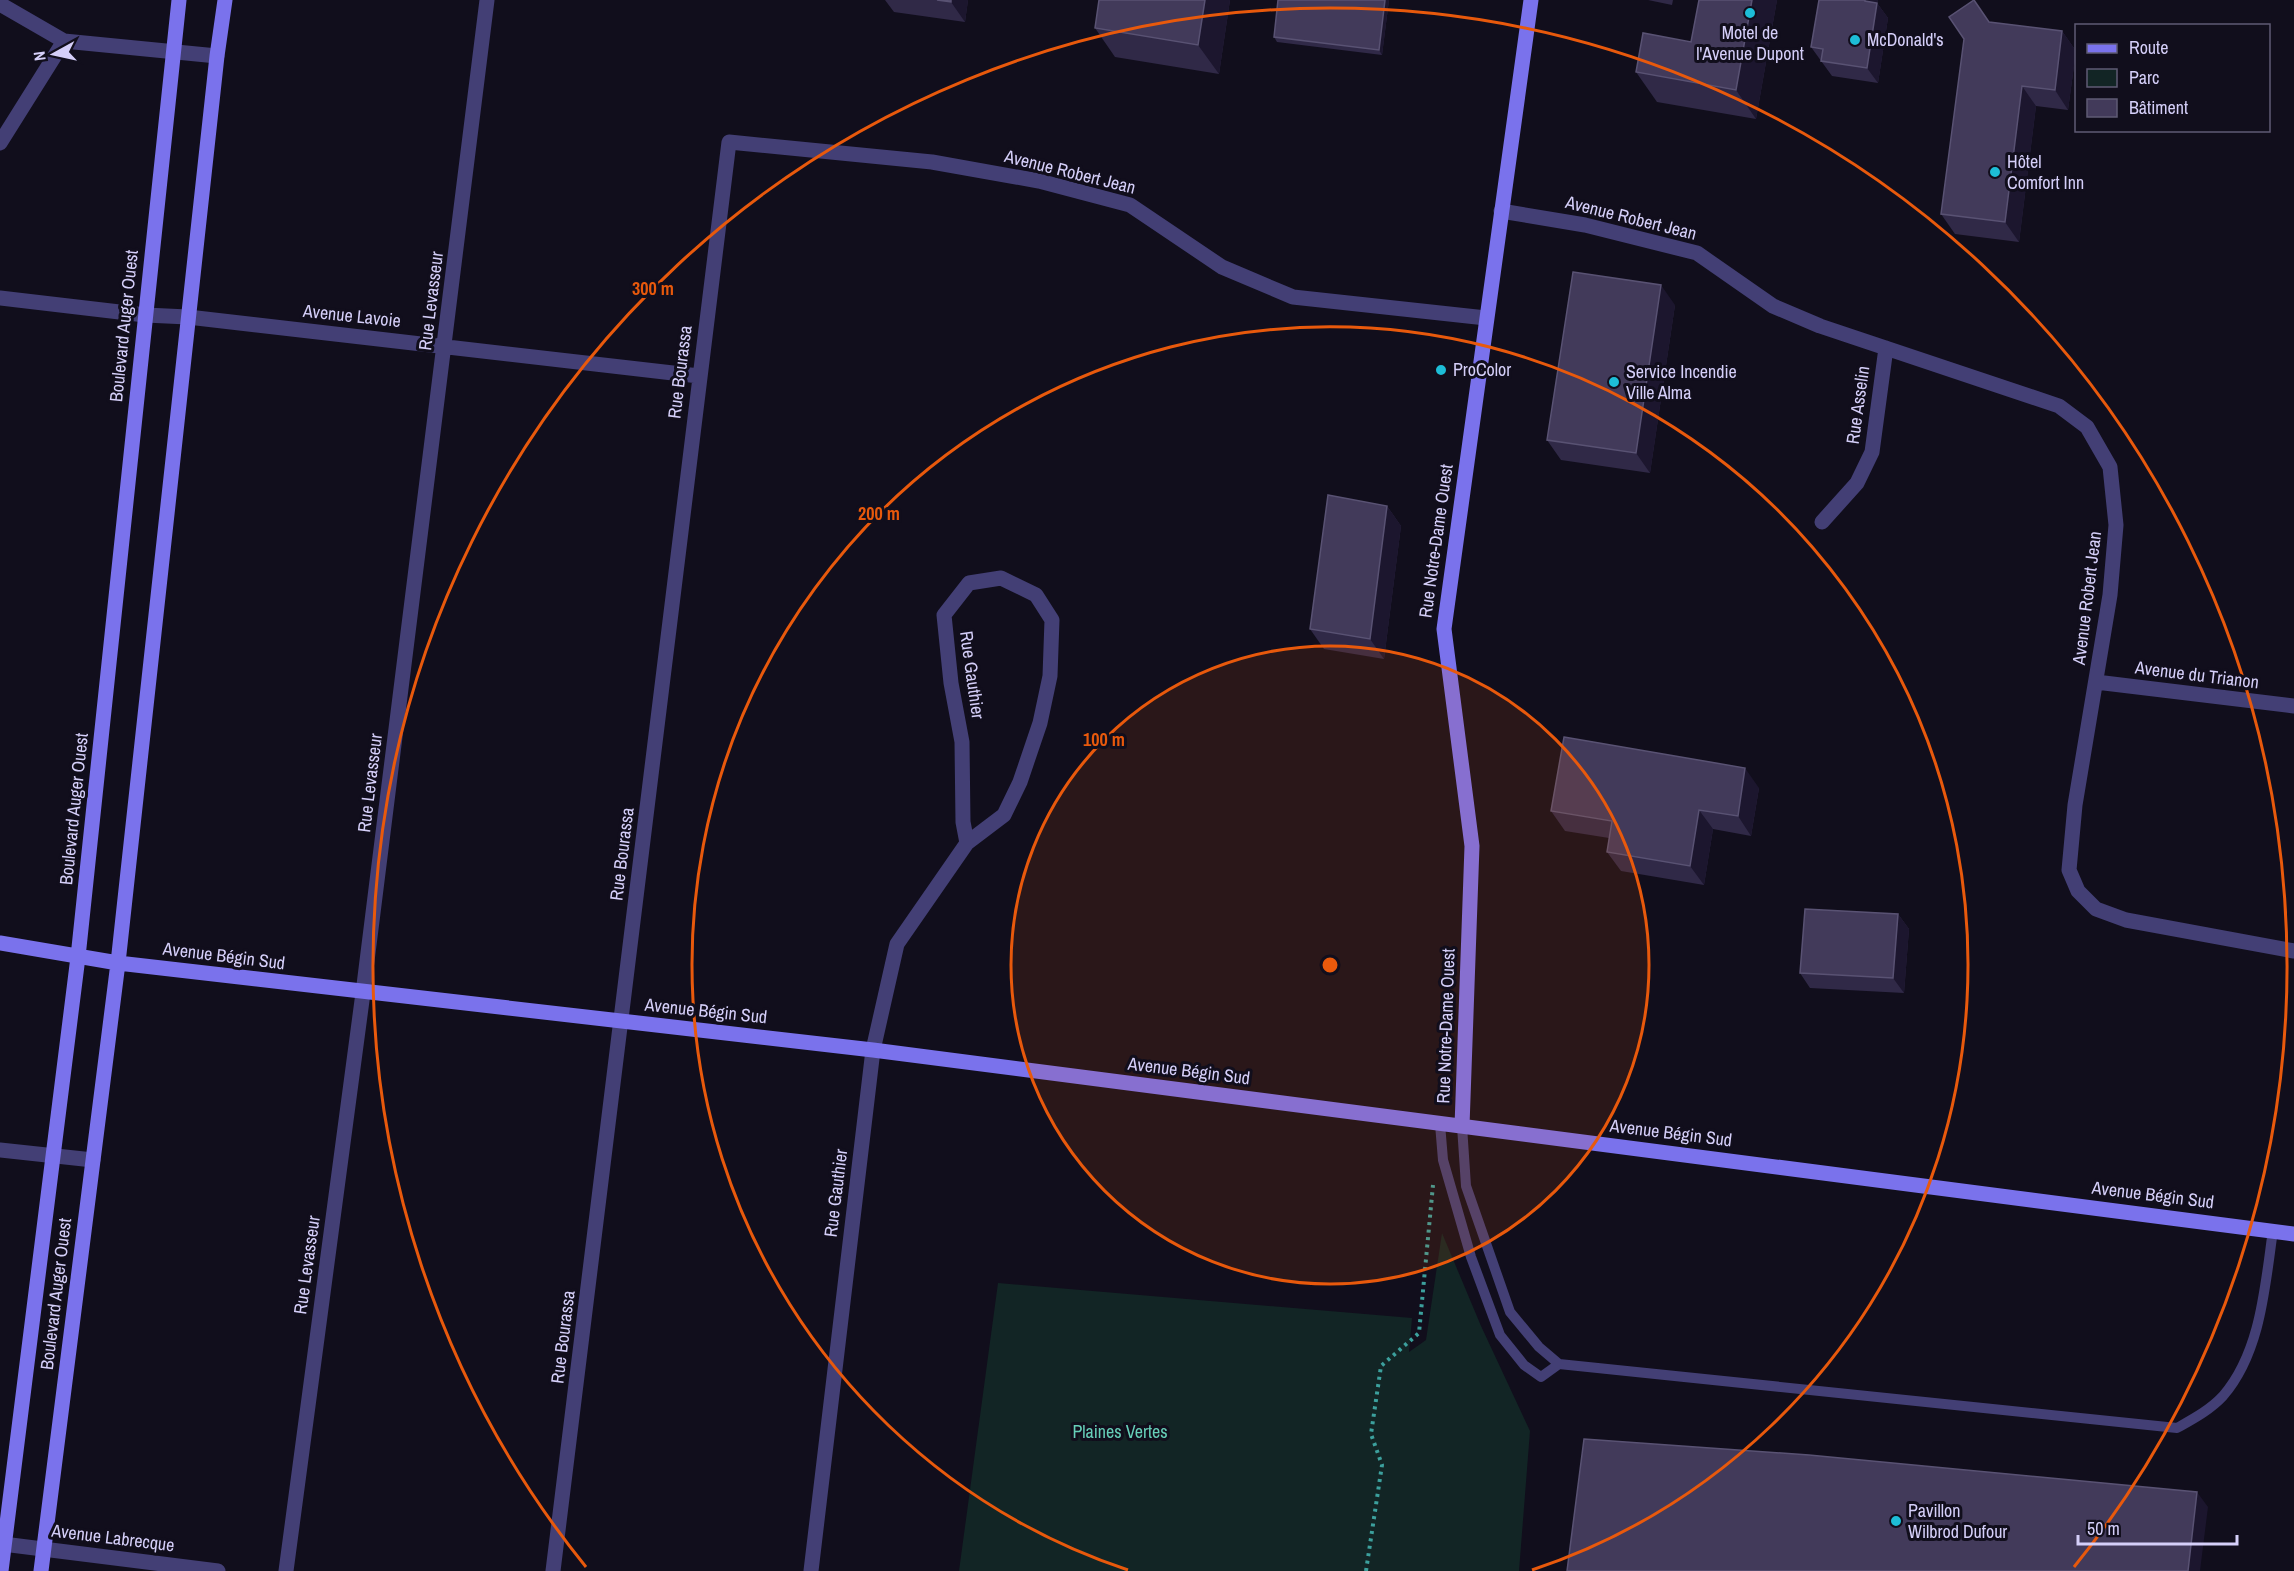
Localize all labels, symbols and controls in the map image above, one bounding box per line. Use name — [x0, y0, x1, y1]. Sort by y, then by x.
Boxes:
marker: Motel de l'Avenue Dupont — [1743, 6, 1757, 20]
place label: Motel de l'Avenue Dupont — [1696, 20, 1804, 66]
north arrow — [24, 24, 84, 84]
legend — [2075, 24, 2270, 132]
place label: McDonald's — [1867, 27, 1944, 52]
marker: McDonald's — [1848, 33, 1862, 47]
text: Route — [2129, 35, 2168, 60]
text: N — [28, 50, 51, 62]
text: Parc — [2129, 65, 2159, 90]
text: Bâtiment — [2129, 95, 2188, 120]
street label: Avenue Robert Jean — [1001, 143, 1138, 200]
place label: Hôtel Comfort Inn — [2007, 149, 2084, 195]
marker: Hôtel Comfort Inn — [1988, 165, 2002, 179]
street label: Avenue Robert Jean — [1562, 189, 1699, 246]
street label: Boulevard Auger Ouest — [103, 249, 144, 403]
street label: Rue Levasseur — [412, 250, 449, 352]
text: 300 m — [632, 276, 674, 301]
street label: Avenue Lavoie — [301, 298, 402, 333]
street label: Rue Bourassa — [661, 324, 698, 420]
place label: ProColor — [1453, 357, 1511, 382]
place label: Service Incendie Ville Alma — [1626, 359, 1737, 405]
marker: ProColor — [1434, 363, 1448, 377]
street label: Rue Asselin — [1840, 364, 1875, 446]
marker: Service Incendie Ville Alma — [1607, 375, 1621, 389]
street label: Rue Notre-Dame Ouest — [1412, 462, 1459, 619]
text: 200 m — [858, 501, 900, 526]
street label: Avenue Robert Jean — [2066, 530, 2107, 667]
street label: Rue Gauthier — [954, 629, 991, 721]
street label: Avenue du Trianon — [2133, 654, 2260, 694]
text: 100 m — [1083, 727, 1125, 752]
street label: Boulevard Auger Ouest — [53, 732, 94, 886]
street label: Rue Levasseur — [351, 732, 388, 834]
street label: Rue Bourassa — [603, 806, 640, 902]
street label: Avenue Bégin Sud — [161, 935, 287, 975]
street label: Rue Notre-Dame Ouest — [1430, 948, 1461, 1104]
centre of rings — [1320, 955, 1340, 975]
street label: Avenue Bégin Sud — [643, 992, 768, 1029]
street label: Avenue Bégin Sud — [1126, 1050, 1252, 1090]
street label: Avenue Bégin Sud — [1608, 1112, 1734, 1152]
street label: Rue Gauthier — [818, 1147, 853, 1238]
street label: Avenue Bégin Sud — [2090, 1174, 2216, 1214]
street label: Rue Levasseur — [287, 1214, 326, 1316]
street label: Boulevard Auger Ouest — [34, 1217, 77, 1371]
street label: Rue Bourassa — [544, 1289, 581, 1385]
park label: Plaines Vertes — [1072, 1419, 1168, 1444]
place label: Pavillon Wilbrod Dufour — [1908, 1498, 2007, 1544]
scale bar — [2078, 1508, 2237, 1546]
marker: Pavillon Wilbrod Dufour — [1889, 1514, 1903, 1528]
text: 50 m — [2087, 1516, 2120, 1541]
street label: Avenue Labrecque — [49, 1517, 176, 1557]

